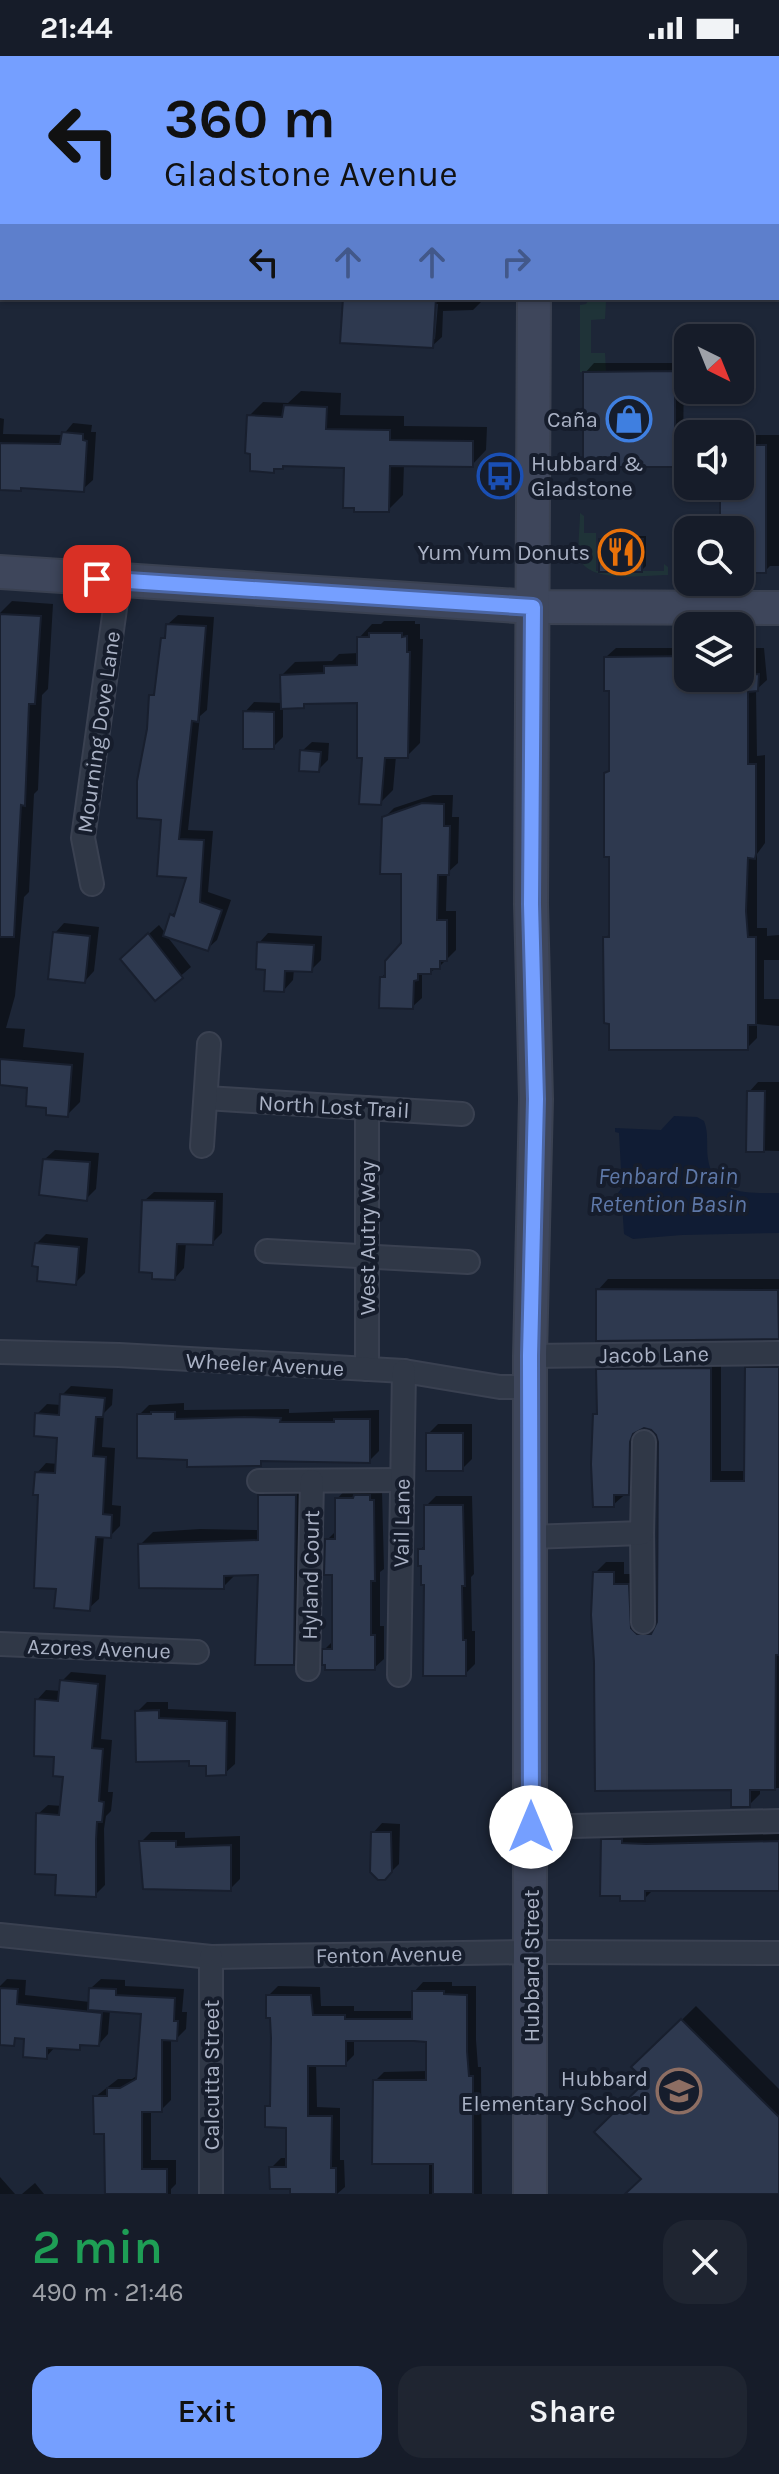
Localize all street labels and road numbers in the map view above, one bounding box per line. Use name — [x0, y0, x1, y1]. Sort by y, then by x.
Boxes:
street label: Mourning Dove Lane — [72, 629, 126, 835]
street label: North Lost Trail — [258, 1090, 410, 1124]
street label: West Autry Way — [355, 1161, 381, 1315]
street label: Jacob Lane — [599, 1341, 709, 1369]
street label: Wheeler Avenue — [185, 1348, 345, 1382]
street label: Vail Lane — [388, 1478, 416, 1568]
street label: Hyland Court — [297, 1510, 325, 1640]
street label: Azores Avenue — [27, 1634, 171, 1664]
street label: Hubbard Street — [519, 1890, 545, 2042]
street label: Fenton Avenue — [315, 1941, 463, 1969]
street label: Calcutta Street — [199, 2000, 225, 2150]

